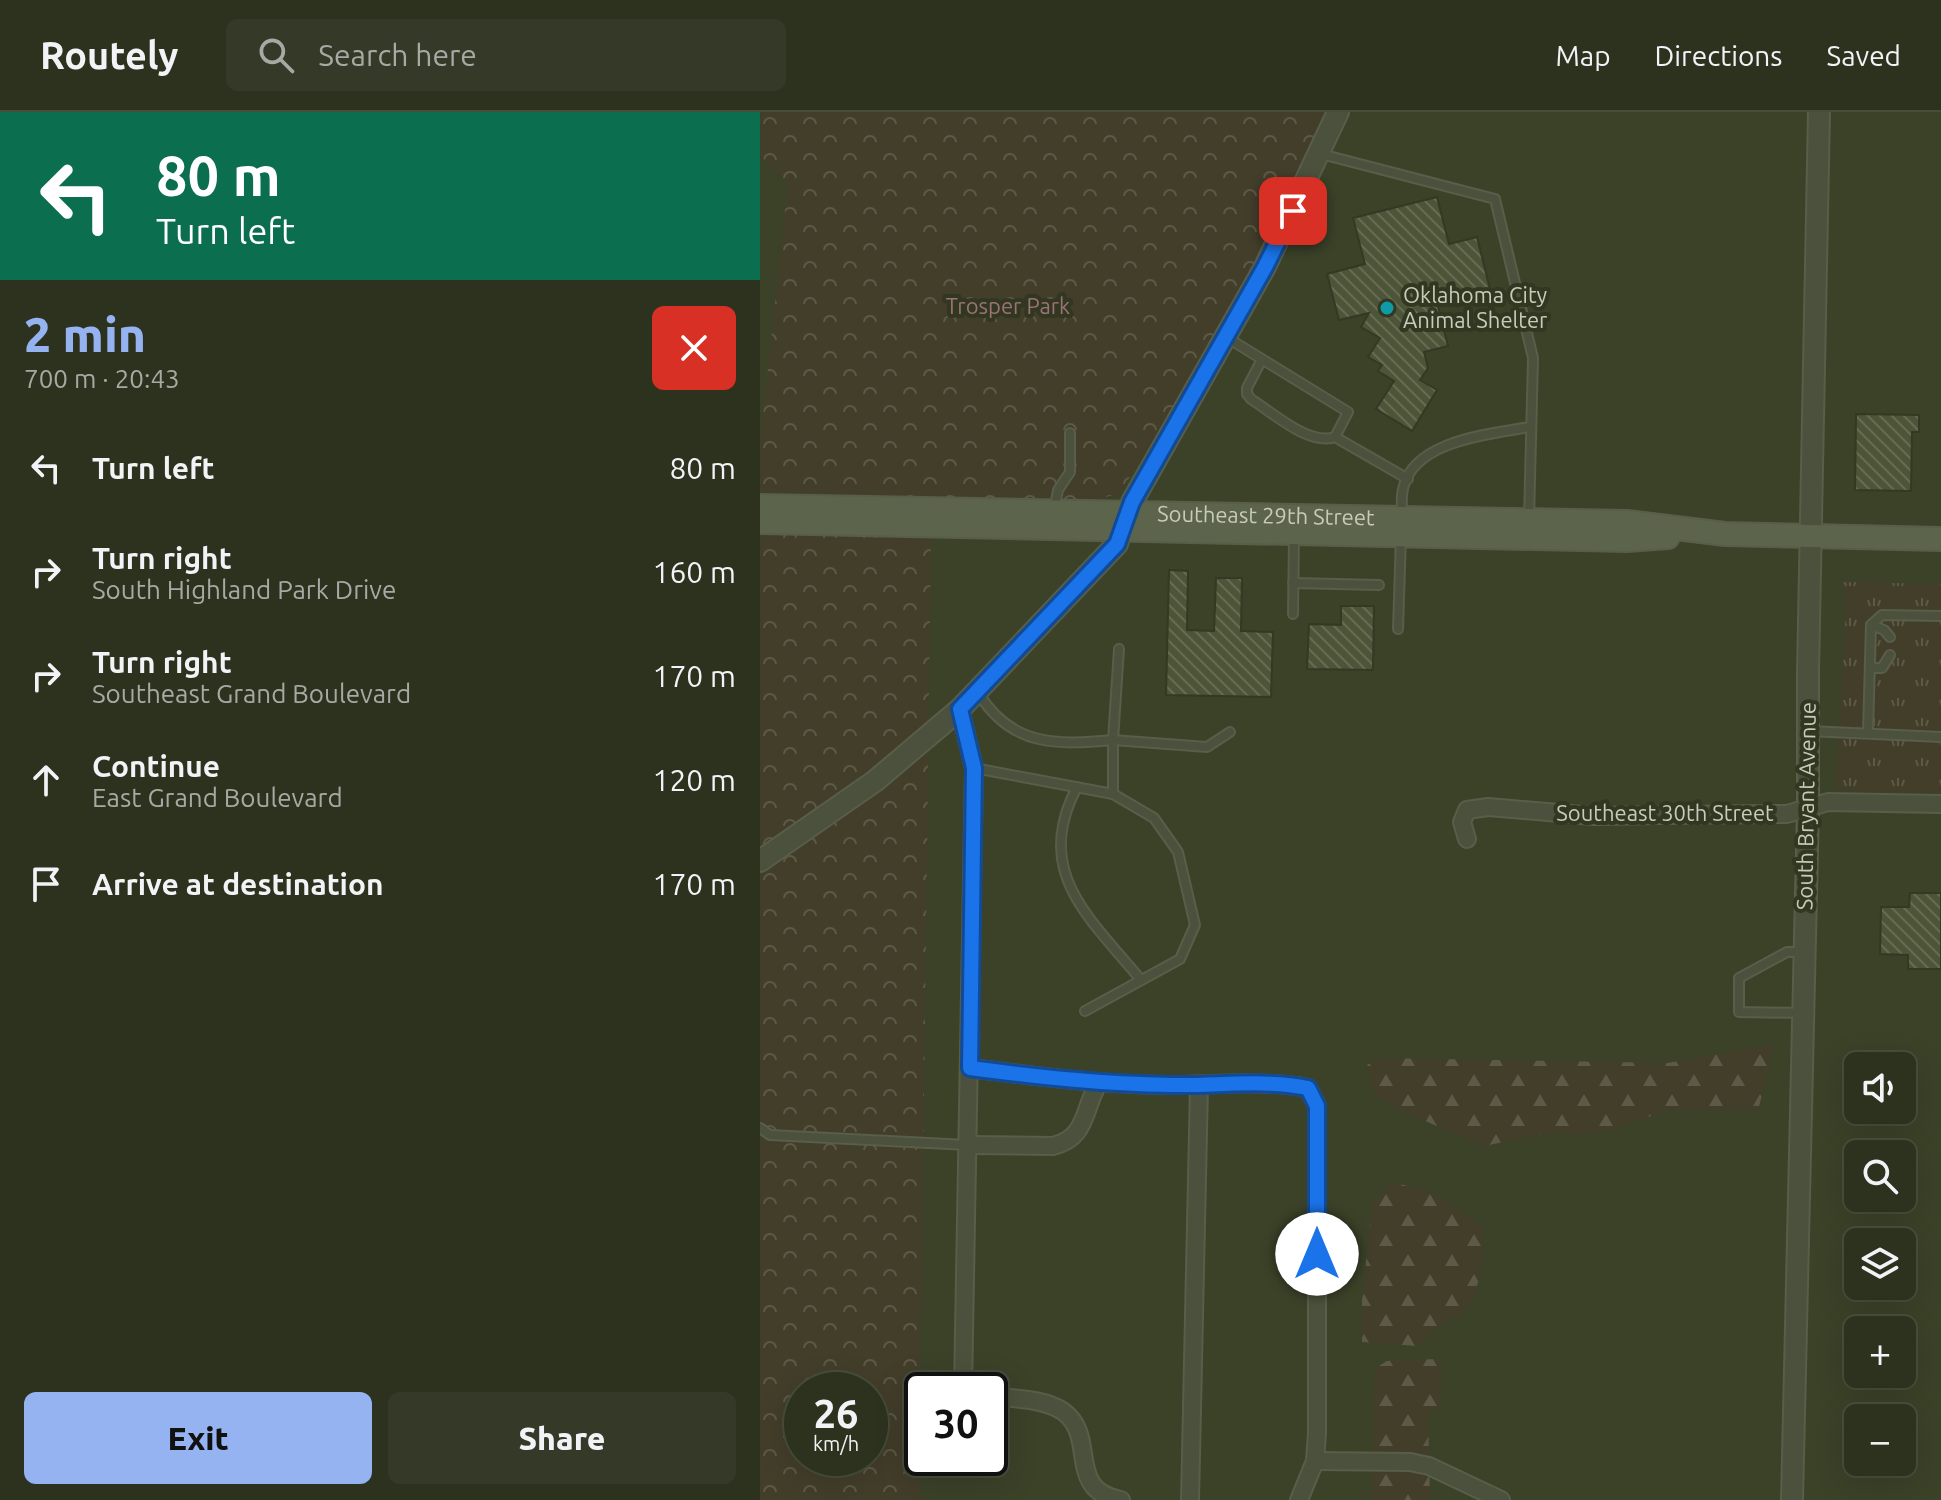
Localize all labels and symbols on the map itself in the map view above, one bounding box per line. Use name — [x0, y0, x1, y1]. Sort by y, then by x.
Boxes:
pin — [1259, 177, 1327, 245]
place label: Oklahoma City Animal Shelter — [1403, 282, 1548, 332]
park label: Trosper Park — [946, 293, 1070, 318]
marker: Oklahoma City Animal Shelter — [1378, 299, 1396, 317]
street label: Southeast 29th Street — [1157, 500, 1375, 529]
street label: South Bryant Avenue — [1791, 702, 1820, 910]
street label: Southeast 30th Street — [1556, 800, 1774, 825]
position arrow — [1275, 1212, 1359, 1296]
speed limit sign: 30 — [904, 1372, 1008, 1476]

